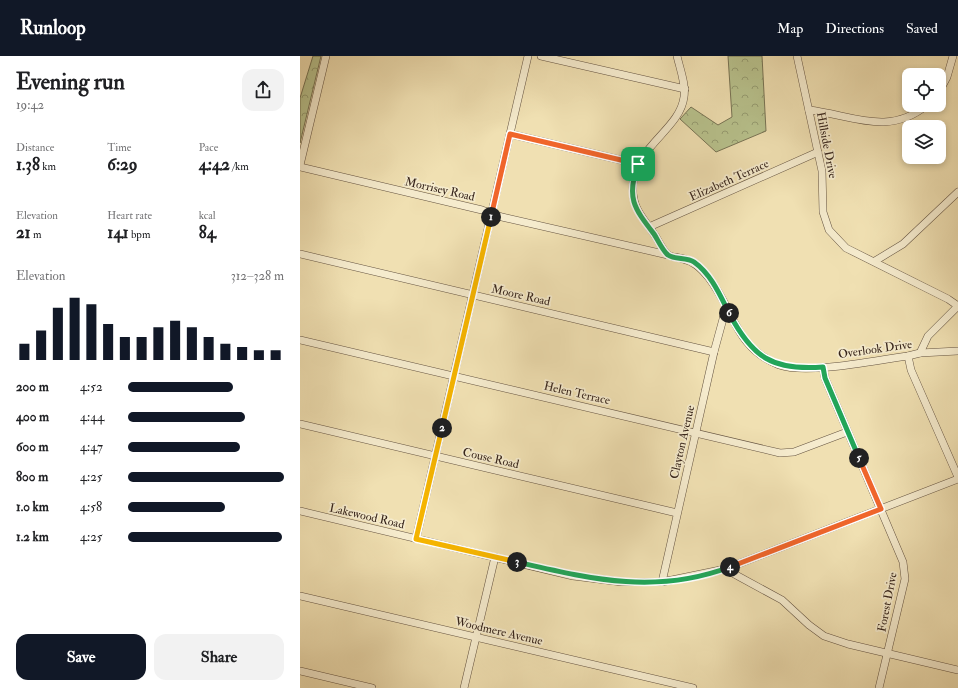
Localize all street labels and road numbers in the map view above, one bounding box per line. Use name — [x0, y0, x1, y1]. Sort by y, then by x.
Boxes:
street label: Hillside Drive — [813, 111, 840, 180]
street label: Elizabeth Terrace — [687, 156, 771, 205]
street label: Morrisey Road — [403, 174, 476, 205]
street label: Moore Road — [490, 281, 552, 310]
street label: Overlook Drive — [837, 337, 913, 362]
street label: Helen Terrace — [542, 379, 612, 408]
street label: Clayton Avenue — [667, 404, 698, 480]
street label: Couse Road — [461, 445, 521, 472]
street label: Lakewood Road — [328, 501, 406, 532]
street label: Forest Drive — [874, 571, 901, 633]
street label: Woodmere Avenue — [453, 614, 544, 649]

